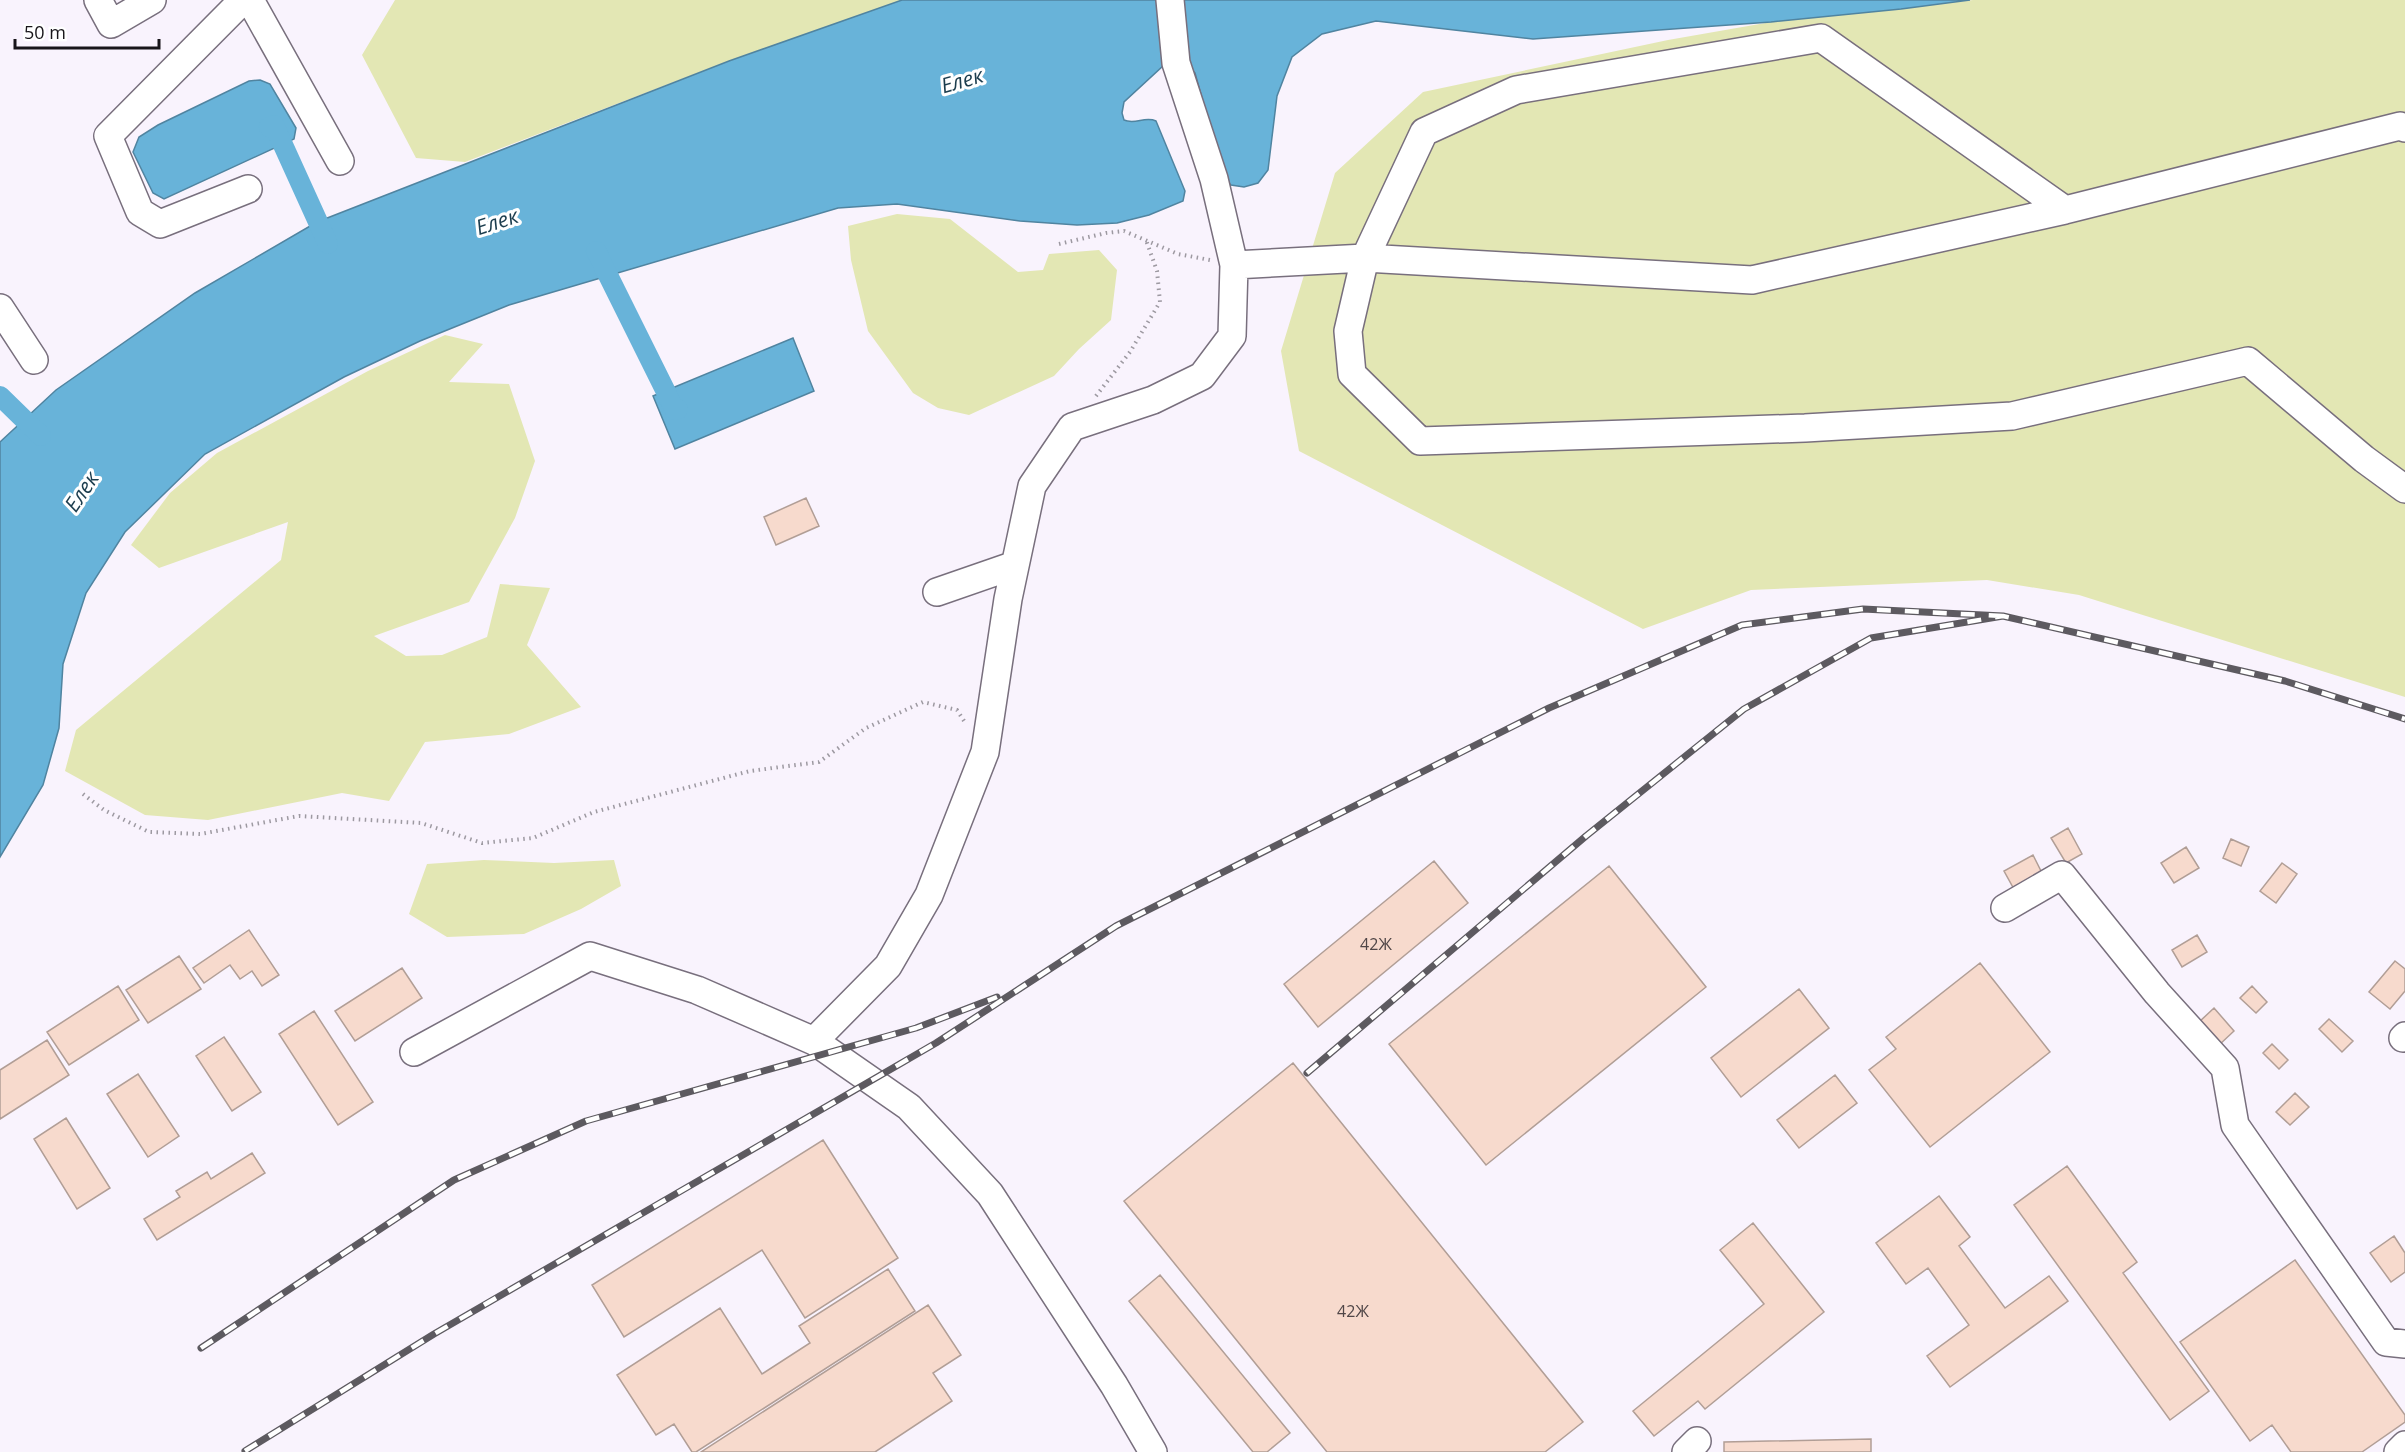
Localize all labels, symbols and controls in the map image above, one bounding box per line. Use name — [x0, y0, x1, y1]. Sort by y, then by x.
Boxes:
scale bar — [15, 12, 159, 50]
text: 50 m — [24, 20, 66, 44]
water label: Елек — [937, 60, 988, 99]
water label: Елек — [472, 201, 523, 241]
water label: Елек — [58, 464, 106, 517]
house number: 42Ж — [1360, 933, 1392, 955]
house number: 42Ж — [1337, 1300, 1369, 1322]

